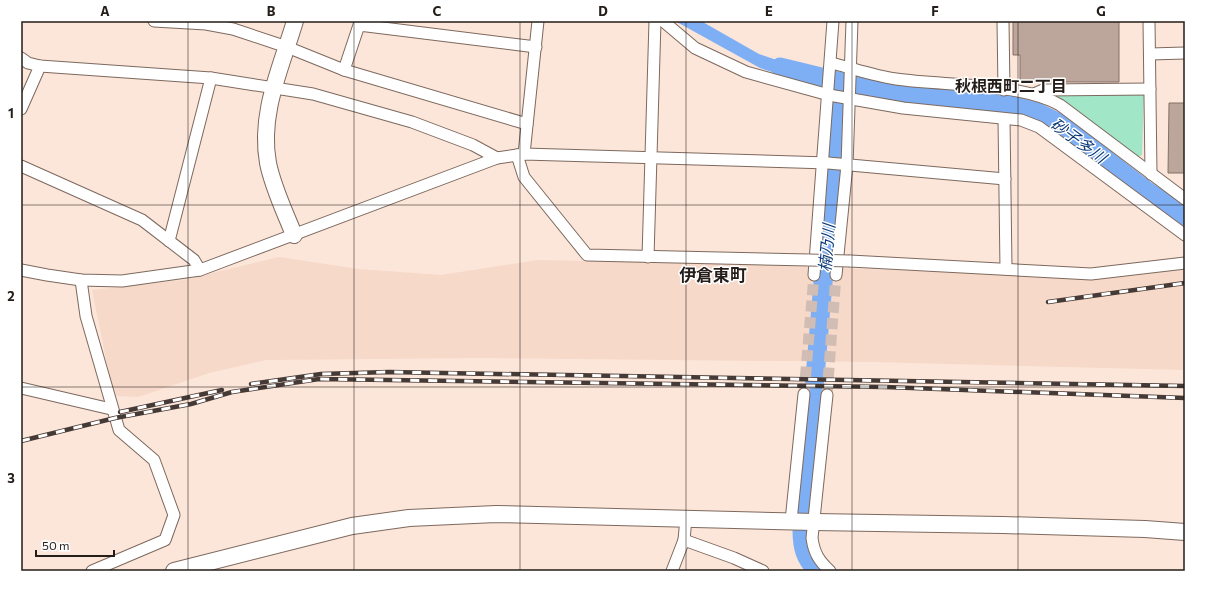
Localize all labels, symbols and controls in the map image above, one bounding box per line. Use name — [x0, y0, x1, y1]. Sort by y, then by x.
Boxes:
text: A — [100, 3, 110, 19]
text: B — [267, 3, 276, 19]
text: C — [433, 3, 442, 19]
text: D — [598, 3, 608, 19]
text: E — [765, 3, 773, 19]
text: F — [931, 3, 939, 19]
text: G — [1096, 3, 1106, 19]
district label: 秋根西町二丁目 — [955, 76, 1067, 95]
text: 1 — [8, 105, 14, 121]
water label: 砂子多川 — [1048, 114, 1112, 168]
water label: 楠乃川 — [814, 221, 838, 273]
district label: 伊倉東町 — [679, 264, 747, 285]
text: 2 — [7, 288, 15, 304]
text: 3 — [7, 470, 15, 486]
scale bar — [36, 532, 114, 558]
text: 50 m — [42, 538, 70, 552]

